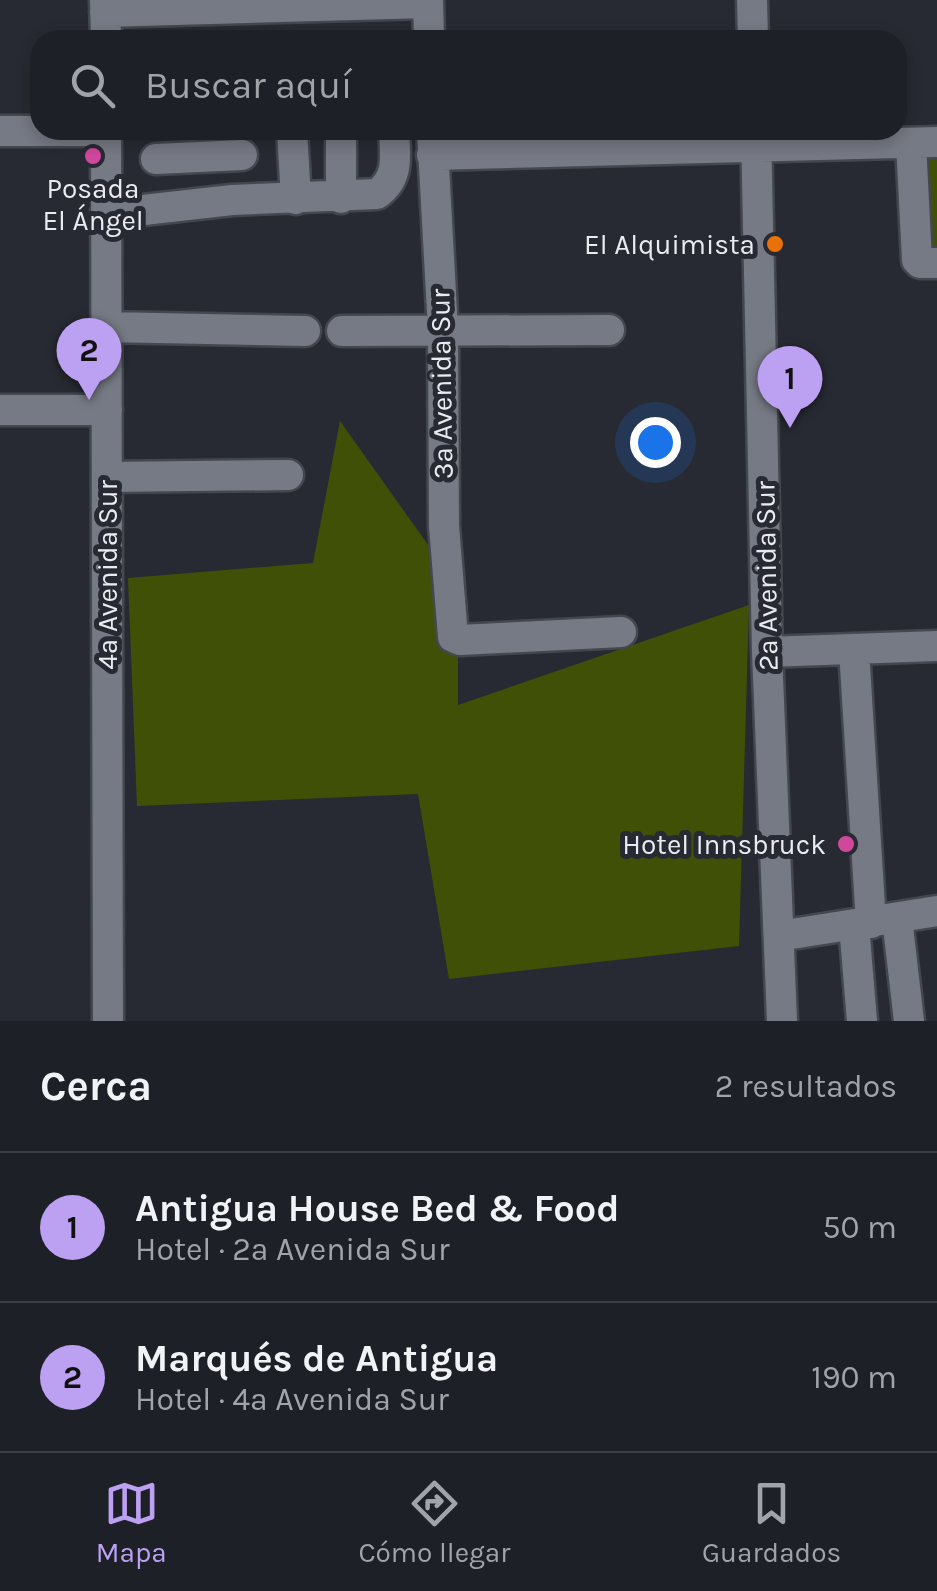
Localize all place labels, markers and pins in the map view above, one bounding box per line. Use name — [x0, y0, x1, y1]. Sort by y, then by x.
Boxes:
marker: Posada El Ángel — [82, 145, 104, 167]
place label: Posada El Ángel — [42, 172, 144, 237]
place label: El Alquimista — [584, 228, 755, 261]
marker: El Alquimista — [764, 233, 786, 255]
pin: 2 — [56, 318, 122, 400]
pin: 1 — [758, 346, 822, 428]
place label: Hotel Innsbruck — [622, 828, 826, 861]
marker: Hotel Innsbruck — [835, 833, 857, 855]

